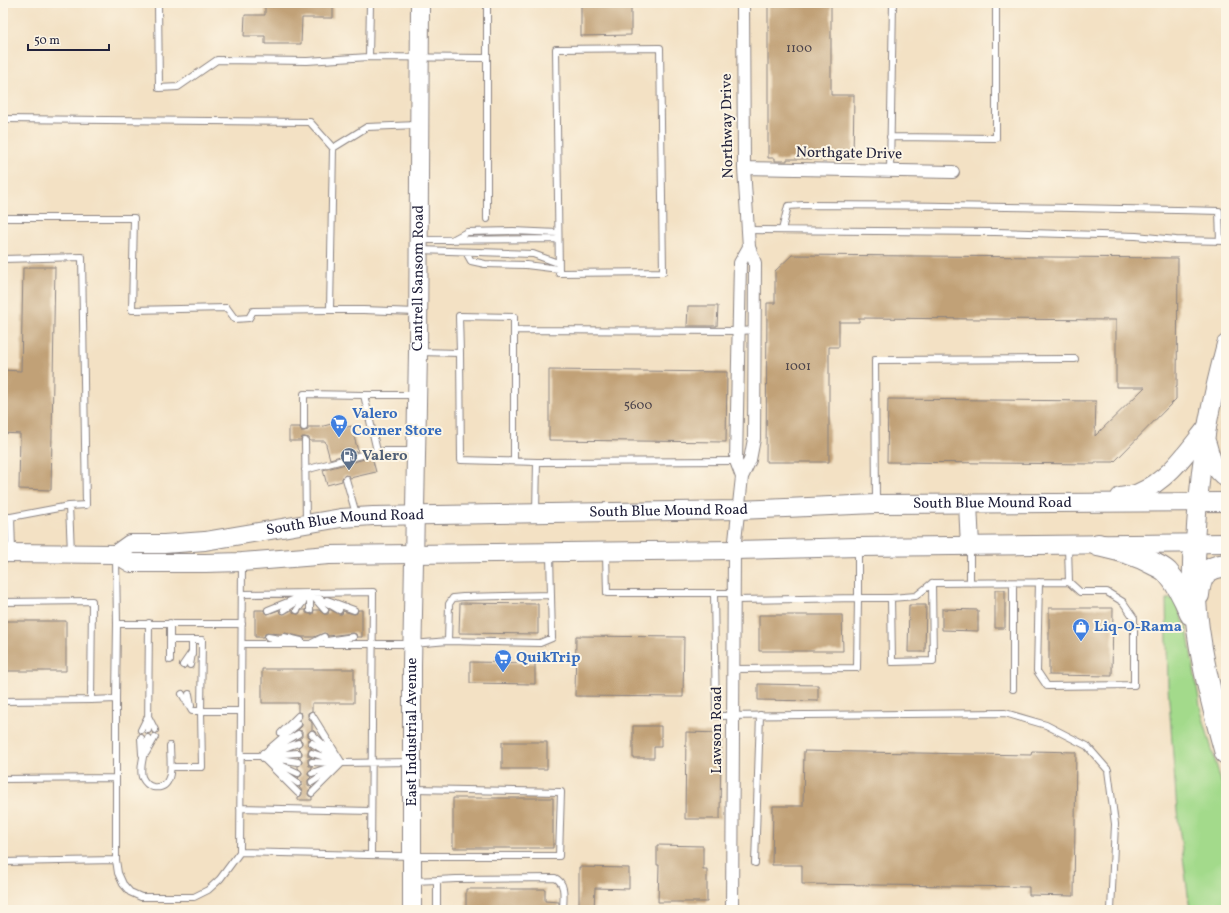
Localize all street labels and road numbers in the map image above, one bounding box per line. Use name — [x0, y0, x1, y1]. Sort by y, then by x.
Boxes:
street label: Northway Drive — [717, 73, 739, 179]
street label: Northgate Drive — [796, 143, 902, 165]
street label: Cantrell Sansom Road — [408, 205, 429, 351]
street label: South Blue Mound Road — [913, 492, 1072, 514]
street label: South Blue Mound Road — [589, 499, 749, 523]
street label: South Blue Mound Road — [265, 505, 424, 541]
street label: East Industrial Avenue — [402, 657, 423, 807]
street label: Lawson Road — [707, 686, 728, 774]

